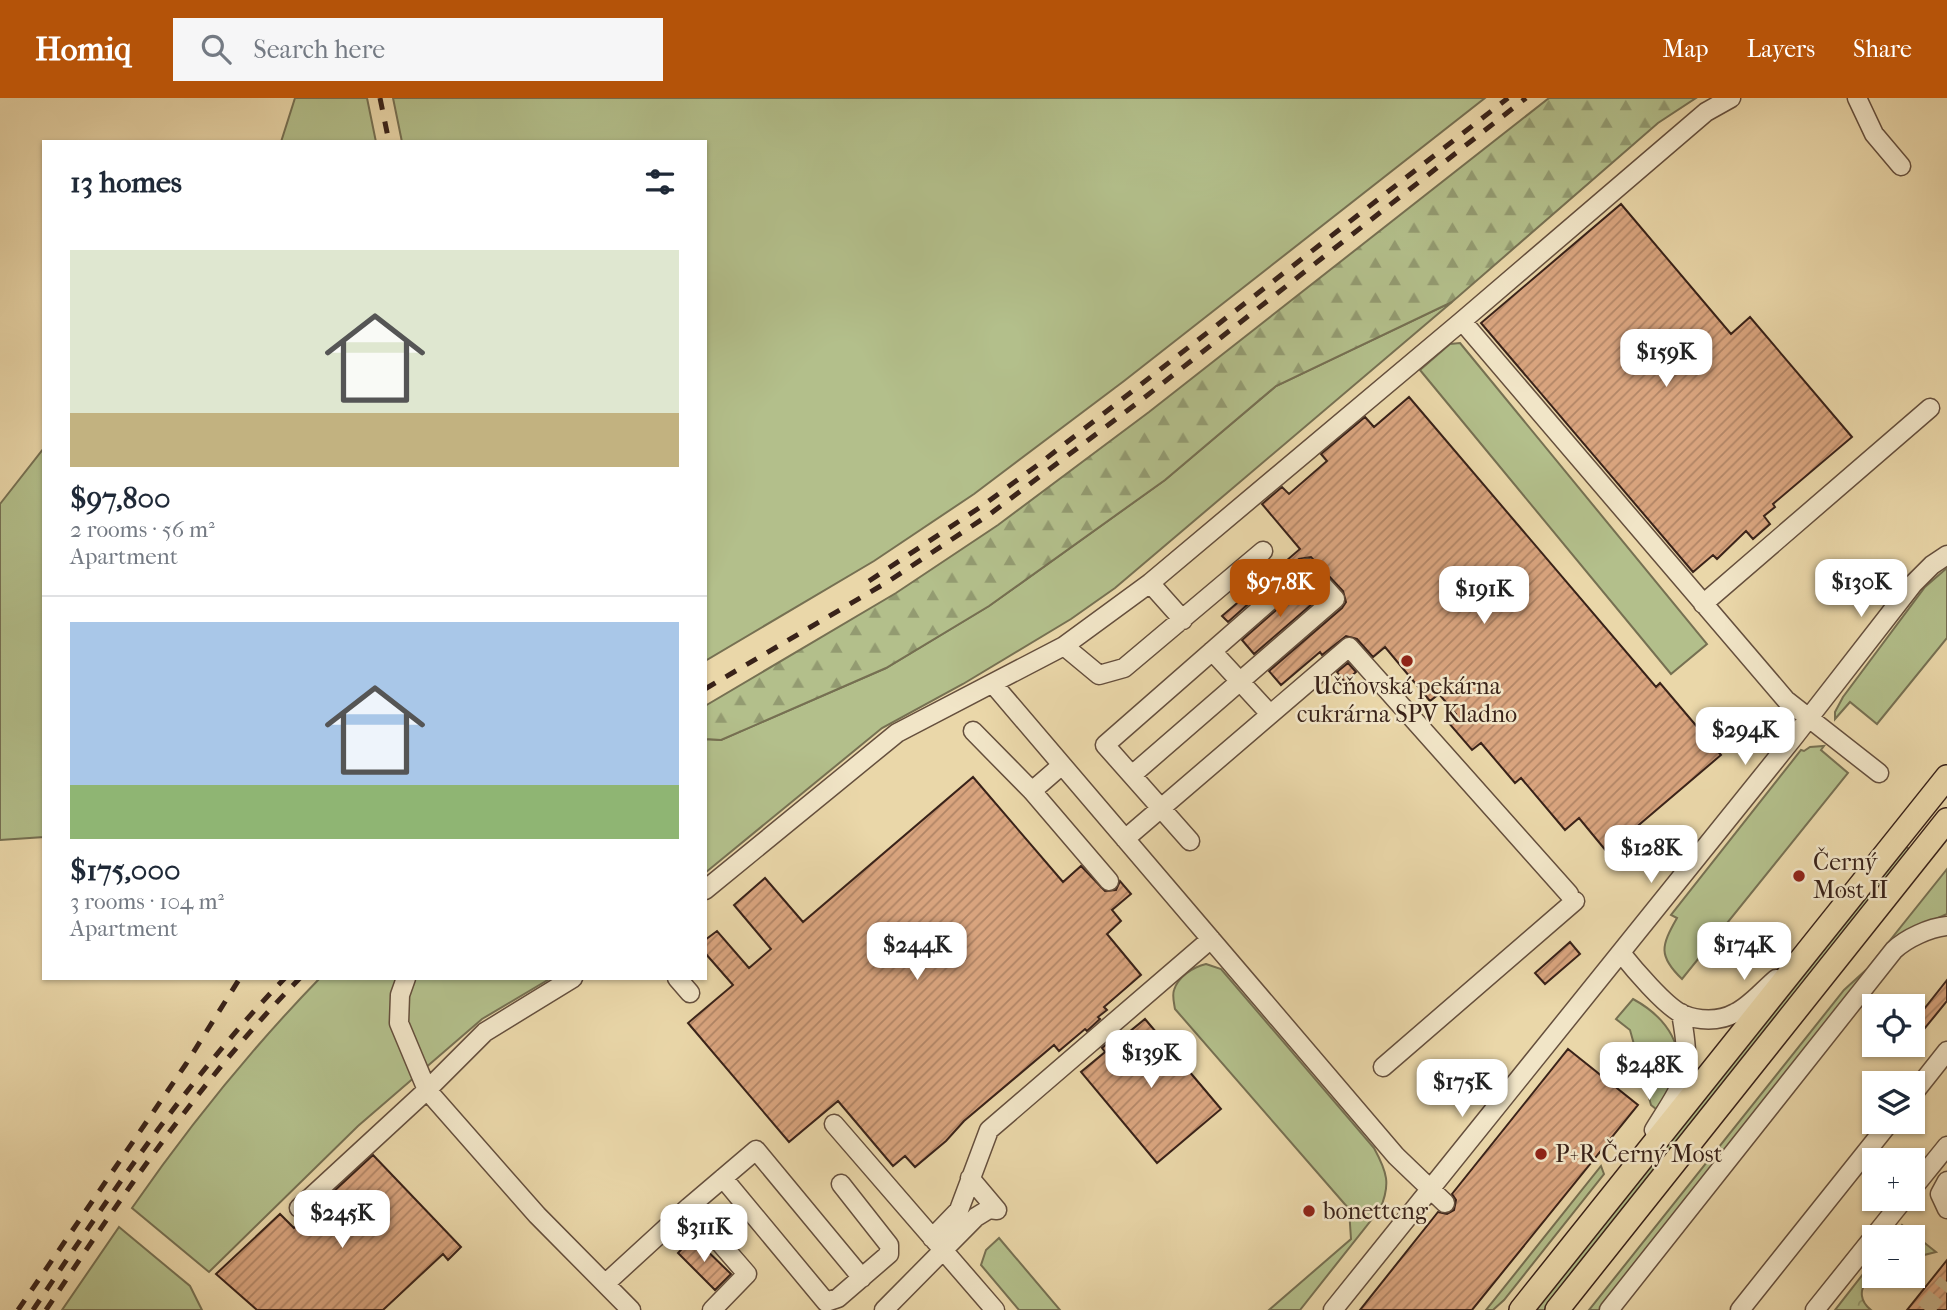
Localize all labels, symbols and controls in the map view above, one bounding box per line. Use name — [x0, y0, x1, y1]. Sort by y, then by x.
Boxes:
search box — [173, 18, 663, 81]
text: Homiq — [35, 30, 131, 69]
icon: search — [197, 30, 235, 68]
text: Search here — [253, 34, 385, 65]
text: Map — [1663, 35, 1709, 63]
text: Layers — [1747, 35, 1815, 63]
text: Share — [1853, 35, 1912, 63]
icon: filters — [641, 163, 679, 201]
text: 13 homes — [70, 165, 182, 200]
icon: home — [312, 295, 438, 421]
pin: $159K — [1617, 330, 1715, 389]
text: $159K — [1636, 338, 1696, 365]
text: $97,800 — [70, 481, 171, 516]
text: 2 rooms · 56 m² — [70, 516, 215, 543]
text: Apartment — [70, 543, 178, 570]
pin: $97.8K — [1223, 560, 1337, 619]
pin: $130K — [1812, 560, 1910, 619]
pin: $191K — [1435, 566, 1533, 626]
text: $97.8K — [1246, 568, 1314, 595]
text: $130K — [1831, 568, 1891, 595]
text: $191K — [1455, 575, 1513, 602]
marker: Učňovská pekárna cukrárna SPV Kladno — [1399, 653, 1415, 669]
icon: home — [312, 667, 438, 793]
place label: Učňovská pekárna cukrárna SPV Kladno — [1297, 672, 1517, 728]
pin: $294K — [1696, 708, 1794, 767]
text: $294K — [1712, 716, 1778, 743]
pin: $128K — [1602, 826, 1700, 885]
text: $128K — [1621, 834, 1681, 861]
place label: Černý Most II — [1813, 847, 1888, 904]
text: $175,000 — [70, 853, 181, 888]
marker: Černý Most II — [1791, 868, 1807, 884]
text: 3 rooms · 104 m² — [70, 888, 224, 915]
text: Apartment — [70, 915, 178, 942]
pin: $244K — [868, 922, 966, 982]
pin: $174K — [1695, 922, 1793, 982]
text: $244K — [883, 931, 951, 958]
text: $174K — [1713, 931, 1775, 958]
map controls — [1862, 994, 1925, 1288]
button: locate — [1862, 994, 1925, 1057]
pin: $139K — [1102, 1030, 1200, 1090]
text: $139K — [1121, 1039, 1181, 1066]
pin: $248K — [1600, 1042, 1698, 1102]
text: $248K — [1616, 1051, 1682, 1078]
pin: $175K — [1413, 1060, 1511, 1119]
text: $175K — [1433, 1068, 1491, 1095]
button: layers — [1862, 1071, 1925, 1134]
place label: P+R Černý Most — [1555, 1139, 1723, 1168]
marker: P+R Černý Most — [1533, 1146, 1549, 1162]
button: + — [1862, 1148, 1925, 1211]
pin: $245K — [293, 1190, 391, 1250]
place label: bonettcng — [1322, 1197, 1429, 1225]
text: $245K — [310, 1199, 374, 1226]
marker: bonettcng — [1301, 1203, 1317, 1219]
pin: $311K — [655, 1204, 753, 1264]
text: $311K — [676, 1213, 732, 1240]
button: − — [1862, 1225, 1925, 1288]

